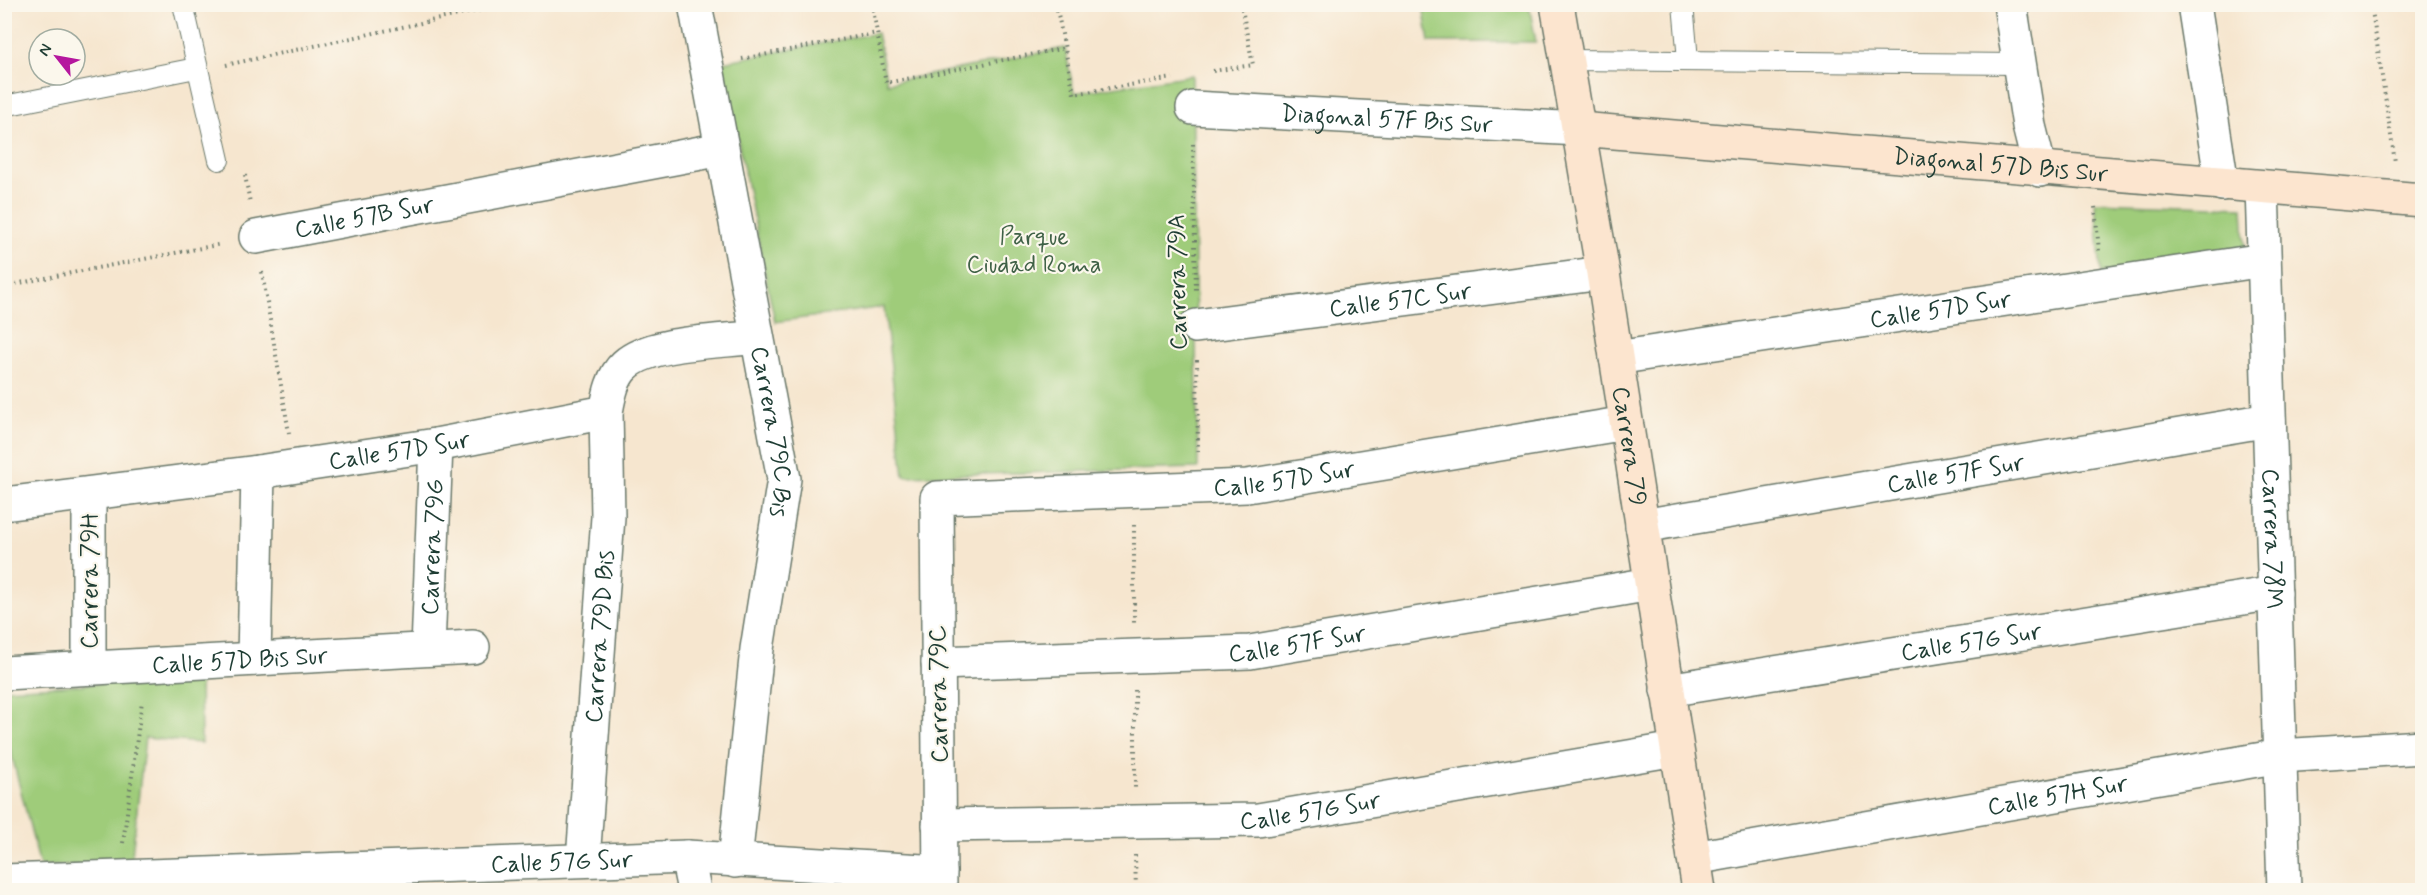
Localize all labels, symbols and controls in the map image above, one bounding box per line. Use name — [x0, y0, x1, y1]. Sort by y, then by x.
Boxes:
north arrow — [27, 27, 87, 87]
text: N — [34, 40, 57, 60]
street label: Diagonal 57F Bis Sur — [1280, 99, 1493, 141]
street label: Diagonal 57D Bis Sur — [1892, 142, 2109, 190]
street label: Calle 57B Sur — [292, 190, 437, 246]
street label: Carrera 79A — [1162, 214, 1195, 350]
park label: Parque Ciudad Roma — [966, 222, 1102, 281]
street label: Calle 57C Sur — [1327, 276, 1474, 326]
street label: Calle 57D Sur — [1868, 284, 2014, 336]
street label: Carrera 79C Bis — [742, 344, 798, 519]
street label: Carrera 79 — [1604, 384, 1653, 508]
street label: Calle 57D Sur — [327, 425, 474, 478]
street label: Calle 57F Sur — [1885, 447, 2028, 501]
street label: Calle 57D Sur — [1213, 454, 1358, 504]
street label: Carrera 78M — [2254, 468, 2289, 610]
street label: Carrera 79G — [415, 478, 452, 616]
street label: Carrera 79H — [75, 513, 106, 649]
street label: Carrera 79D Bis — [579, 549, 623, 724]
street label: Calle 57G Sur — [1899, 616, 2045, 669]
street label: Calle 57F Sur — [1228, 618, 1369, 670]
street label: Carrera 79C — [923, 625, 956, 763]
street label: Calle 57D Bis Sur — [151, 641, 328, 682]
street label: Calle 57H Sur — [1985, 769, 2131, 824]
street label: Calle 57G Sur — [1240, 785, 1384, 837]
street label: Calle 57G Sur — [490, 845, 634, 881]

